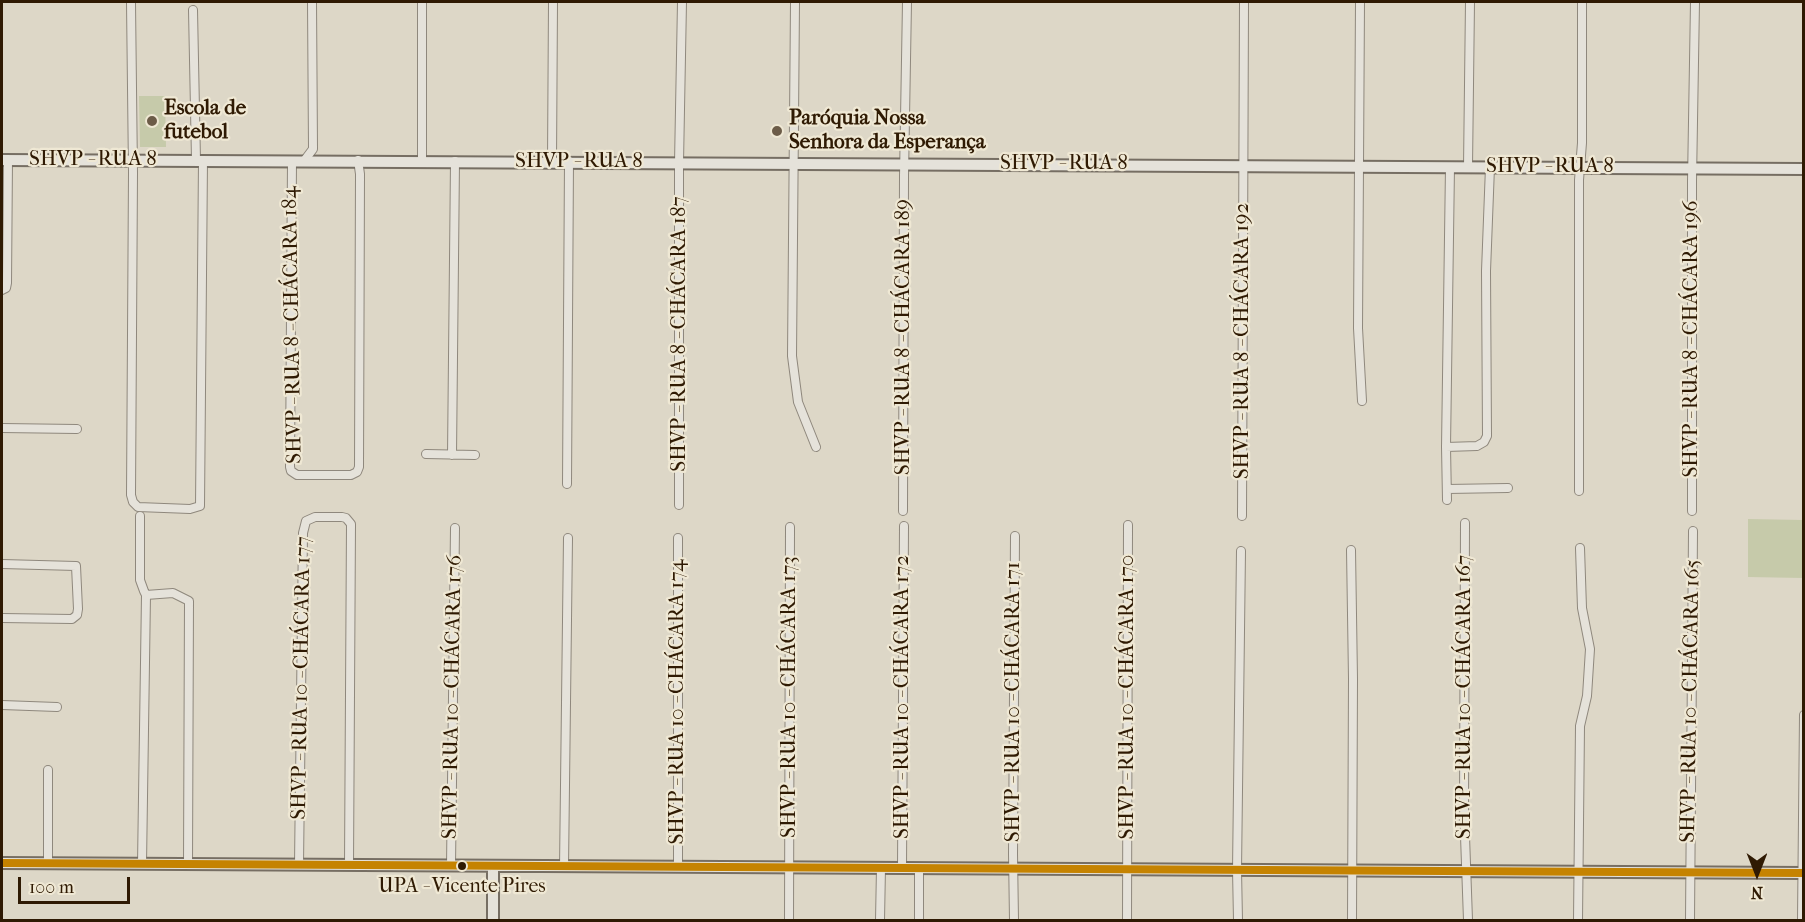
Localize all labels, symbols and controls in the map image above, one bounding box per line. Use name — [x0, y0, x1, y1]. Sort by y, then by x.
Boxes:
place label: Escola de futebol — [164, 96, 246, 146]
place label: Paróquia Nossa Senhora da Esperança — [789, 106, 985, 156]
marker: Escola de futebol — [145, 114, 159, 128]
marker: Paróquia Nossa Senhora da Esperança — [770, 124, 784, 138]
street label: SHVP - RUA 8 — [29, 147, 157, 173]
street label: SHVP - RUA 8 — [515, 149, 643, 175]
street label: SHVP - RUA 8 — [1000, 151, 1128, 177]
street label: SHVP - RUA 8 — [1486, 154, 1614, 180]
street label: SHVP - RUA 8 - CHÁCARA 184 — [278, 186, 308, 464]
street label: SHVP - RUA 8 - CHÁCARA 187 — [667, 196, 693, 472]
street label: SHVP - RUA 8 - CHÁCARA 189 — [891, 199, 917, 475]
street label: SHVP - RUA 8 - CHÁCARA 196 — [1679, 200, 1705, 478]
street label: SHVP - RUA 8 - CHÁCARA 192 — [1230, 203, 1256, 479]
street label: SHVP - RUA 10 - CHÁCARA 177 — [287, 536, 317, 820]
street label: SHVP - RUA 10 - CHÁCARA 176 — [438, 554, 468, 840]
street label: SHVP - RUA 10 - CHÁCARA 172 — [890, 555, 916, 839]
street label: SHVP - RUA 10 - CHÁCARA 170 — [1115, 555, 1141, 839]
street label: SHVP - RUA 10 - CHÁCARA 167 — [1452, 555, 1478, 839]
street label: SHVP - RUA 10 - CHÁCARA 173 — [777, 556, 803, 838]
street label: SHVP - RUA 10 - CHÁCARA 174 — [665, 559, 691, 845]
street label: SHVP - RUA 10 - CHÁCARA 165 — [1676, 559, 1706, 843]
street label: SHVP - RUA 10 - CHÁCARA 171 — [1001, 562, 1027, 842]
north arrow — [1727, 844, 1787, 904]
marker: UPA - Vicente Pires — [456, 860, 468, 872]
scale bar — [21, 865, 134, 903]
place label: UPA - Vicente Pires — [378, 875, 546, 899]
text: 100 m — [29, 877, 74, 898]
text: N — [1751, 883, 1763, 902]

